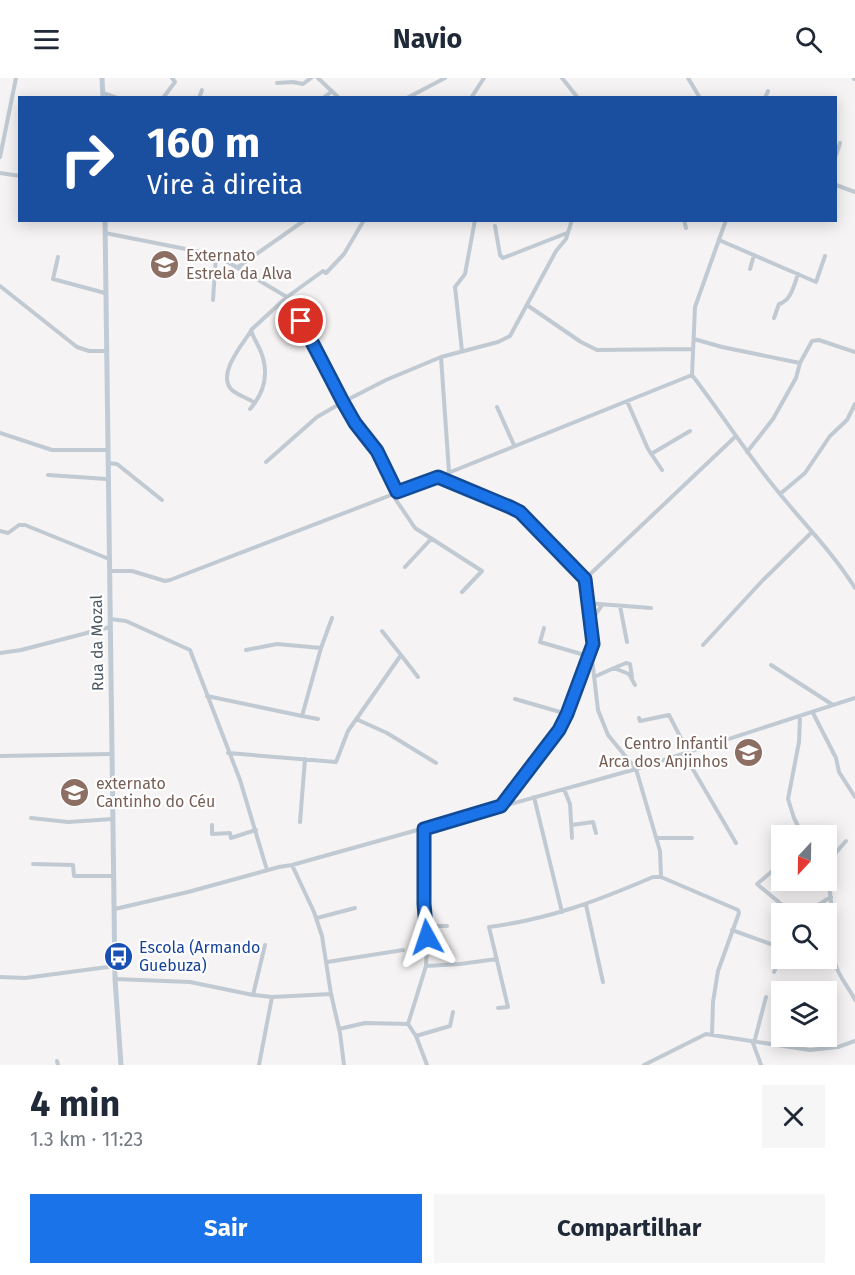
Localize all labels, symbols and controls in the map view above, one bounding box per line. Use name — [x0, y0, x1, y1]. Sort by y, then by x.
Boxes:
icon: menu — [30, 23, 63, 56]
text: Navio — [393, 23, 462, 55]
icon: search — [792, 23, 825, 56]
text: 160 m — [147, 118, 260, 168]
icon: right — [48, 120, 126, 198]
text: Vire à direita — [147, 169, 303, 201]
place label: Externato Estrela da Alva — [186, 246, 292, 283]
school or university icon: Externato Estrela da Alva — [149, 248, 181, 280]
pin — [275, 295, 326, 346]
icon: arrive — [284, 304, 317, 337]
street label: Rua da Mozal — [87, 594, 107, 691]
place label: Centro Infantil Arca dos Anjinhos — [599, 734, 728, 771]
school or university icon: Centro Infantil Arca dos Anjinhos — [733, 736, 765, 768]
place label: externato Cantinho do Céu — [96, 774, 215, 811]
school or university icon: externato Cantinho do Céu — [59, 776, 91, 808]
north arrow — [771, 825, 837, 891]
map controls — [771, 825, 837, 1047]
button: search — [771, 903, 837, 969]
position arrow — [395, 905, 459, 969]
place label: Escola (Armando Guebuza) — [139, 938, 260, 975]
bus stop icon: Escola (Armando Guebuza) — [102, 940, 134, 972]
button: layers — [771, 981, 837, 1047]
text: 4 min — [30, 1082, 120, 1126]
button: close — [762, 1085, 825, 1148]
text: 1.3 km · 11:23 — [30, 1127, 143, 1151]
button: Sair — [30, 1194, 422, 1263]
button: Compartilhar — [434, 1194, 825, 1263]

